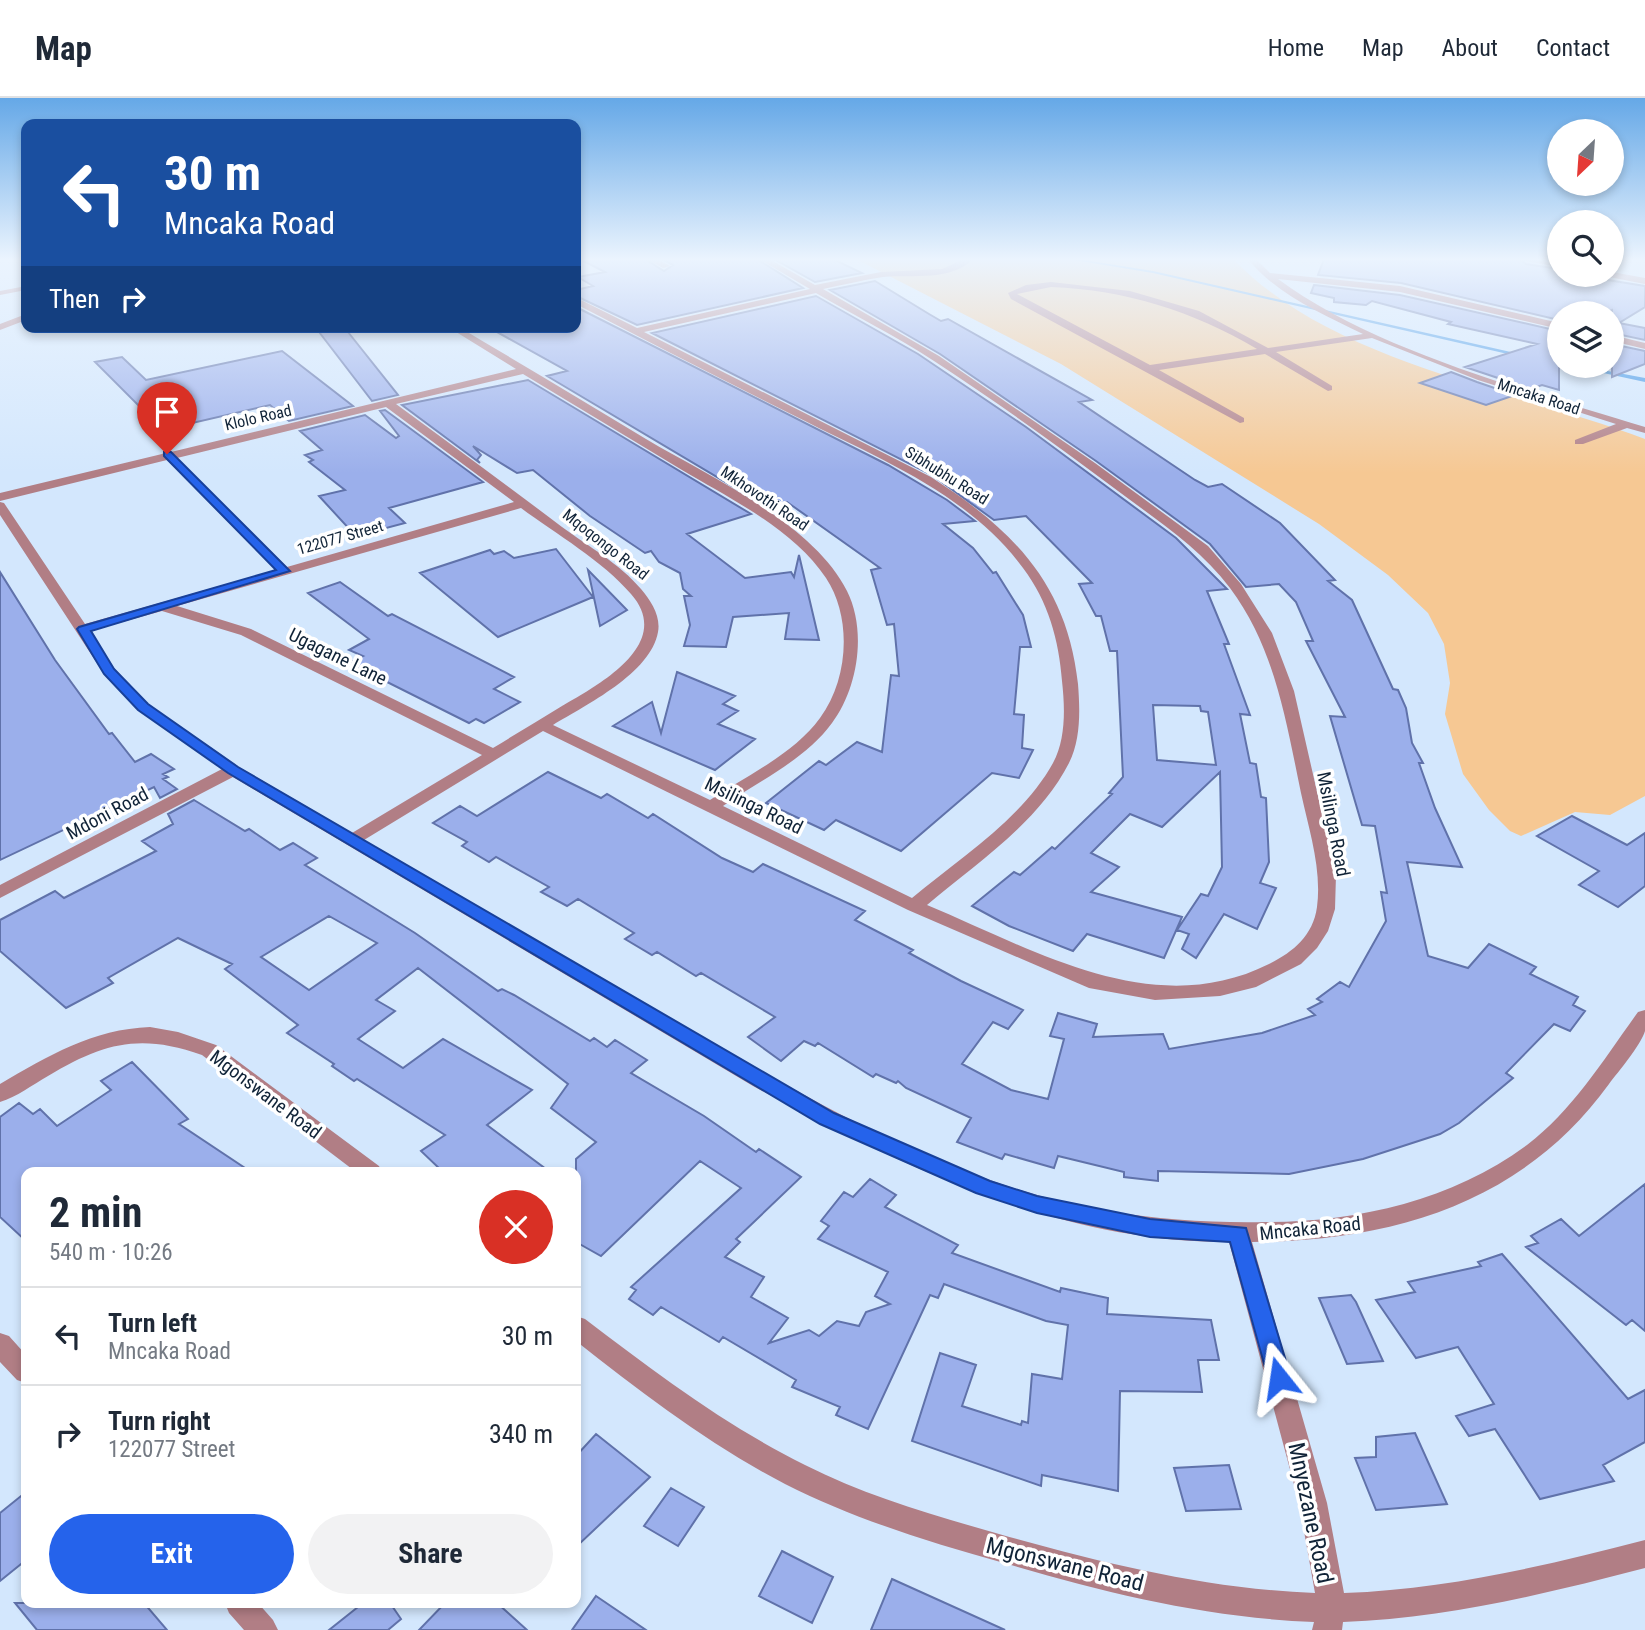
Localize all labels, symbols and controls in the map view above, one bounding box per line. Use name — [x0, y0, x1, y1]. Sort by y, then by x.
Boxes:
text: Map — [35, 29, 92, 68]
text: Home — [1268, 34, 1324, 62]
text: Map — [1362, 34, 1404, 62]
text: About — [1442, 34, 1498, 62]
text: Contact — [1536, 34, 1610, 62]
north arrow — [1547, 119, 1624, 196]
map controls — [1547, 119, 1624, 378]
text: 30 m — [164, 145, 261, 202]
icon: left — [49, 147, 140, 238]
text: Mncaka Road — [164, 204, 335, 242]
button: search — [1547, 210, 1624, 287]
icon: right — [114, 280, 152, 318]
text: Then — [49, 284, 100, 314]
button: layers — [1547, 301, 1624, 378]
street label: Mncaka Road — [1495, 374, 1582, 419]
pin — [137, 382, 197, 454]
icon: arrive — [148, 393, 186, 431]
street label: Klolo Road — [223, 401, 293, 434]
street label: Sibhubhu Road — [902, 442, 992, 509]
street label: Mkhovothi Road — [717, 462, 812, 535]
street label: Mqoqongo Road — [559, 505, 652, 584]
street label: 122077 Street — [295, 516, 386, 559]
street label: Ugagane Lane — [285, 623, 391, 690]
street label: Msilinga Road — [1312, 770, 1355, 878]
street label: Msilinga Road — [701, 772, 807, 839]
street label: Mdoni Road — [62, 782, 152, 845]
street label: Mgonswane Road — [206, 1045, 326, 1144]
text: 2 min — [49, 1188, 142, 1237]
button: close — [479, 1190, 553, 1264]
street label: Mncaka Road — [1258, 1212, 1362, 1245]
text: 540 m · 10:26 — [49, 1239, 173, 1266]
text: Turn left — [108, 1308, 197, 1338]
icon: left — [49, 1317, 87, 1355]
text: 30 m — [502, 1321, 553, 1351]
text: Mncaka Road — [108, 1338, 231, 1365]
position arrow — [1242, 1341, 1316, 1415]
text: Turn right — [108, 1406, 210, 1436]
icon: right — [49, 1415, 87, 1453]
text: 340 m — [489, 1419, 553, 1449]
text: 122077 Street — [108, 1436, 235, 1463]
street label: Mnyezane Road — [1282, 1440, 1339, 1586]
button: Exit — [49, 1514, 294, 1594]
button: Share — [308, 1514, 553, 1594]
street label: Mgonswane Road — [983, 1532, 1146, 1597]

